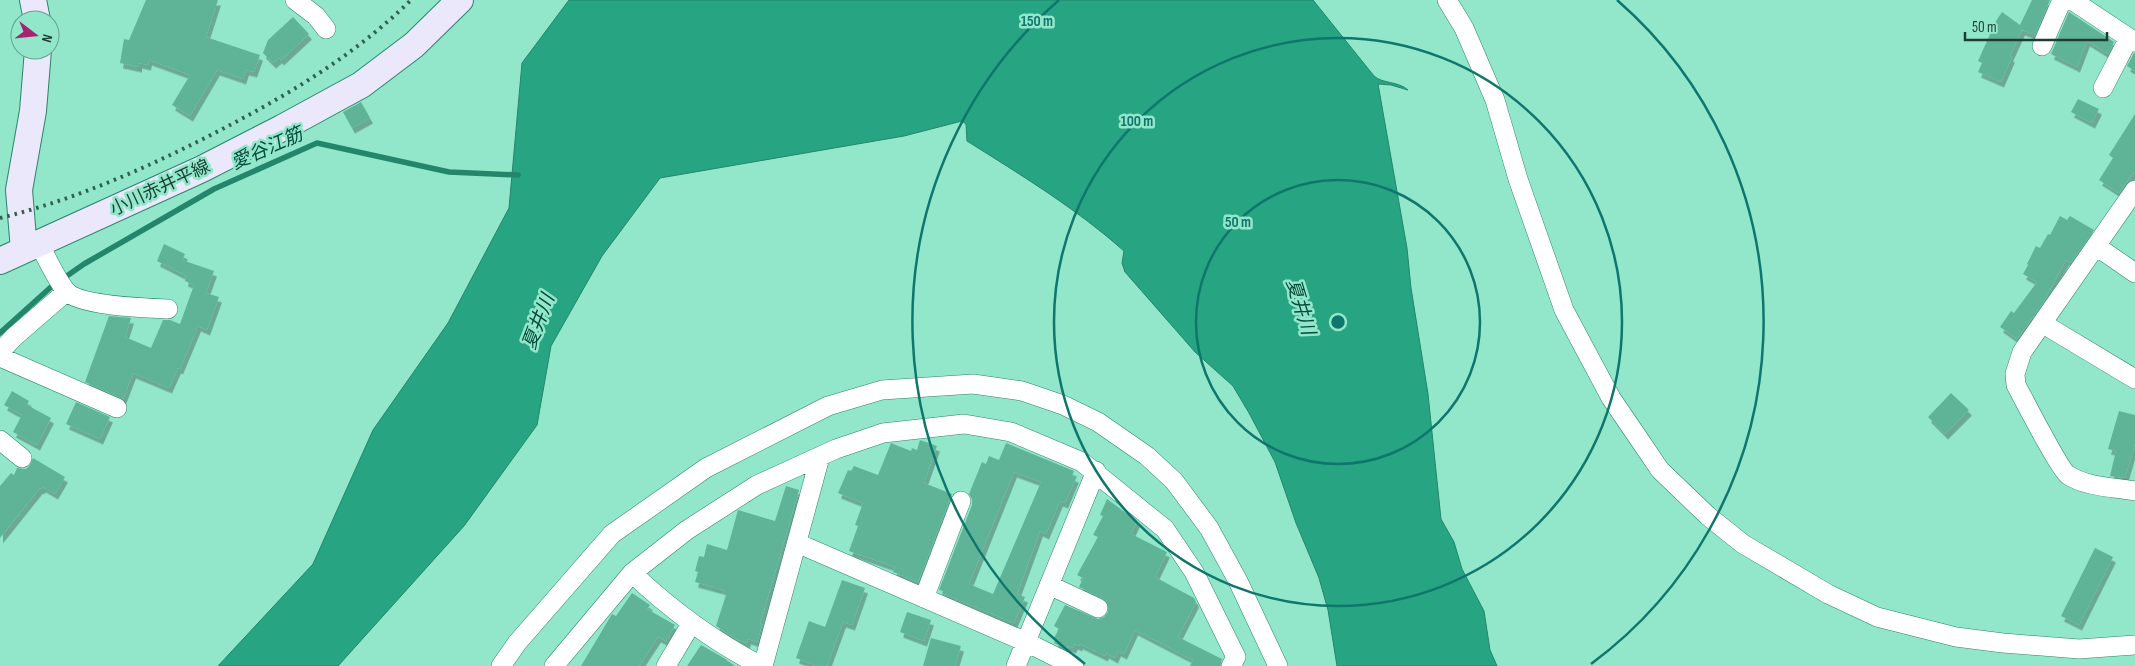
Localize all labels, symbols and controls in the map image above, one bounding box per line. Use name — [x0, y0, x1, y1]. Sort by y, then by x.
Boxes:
north arrow — [10, 10, 60, 60]
scale bar — [1965, 10, 2108, 42]
text: 150 m — [1021, 12, 1053, 31]
text: 50 m — [1972, 18, 1997, 37]
text: N — [38, 33, 56, 44]
text: 100 m — [1121, 112, 1153, 131]
water label: 愛谷江筋 — [228, 122, 309, 175]
street label: 小川赤井平線 — [107, 156, 213, 220]
text: 50 m — [1225, 213, 1251, 232]
water label: 夏井川 — [1281, 276, 1320, 340]
water label: 夏井川 — [518, 289, 561, 353]
centre of rings — [1329, 313, 1347, 331]

